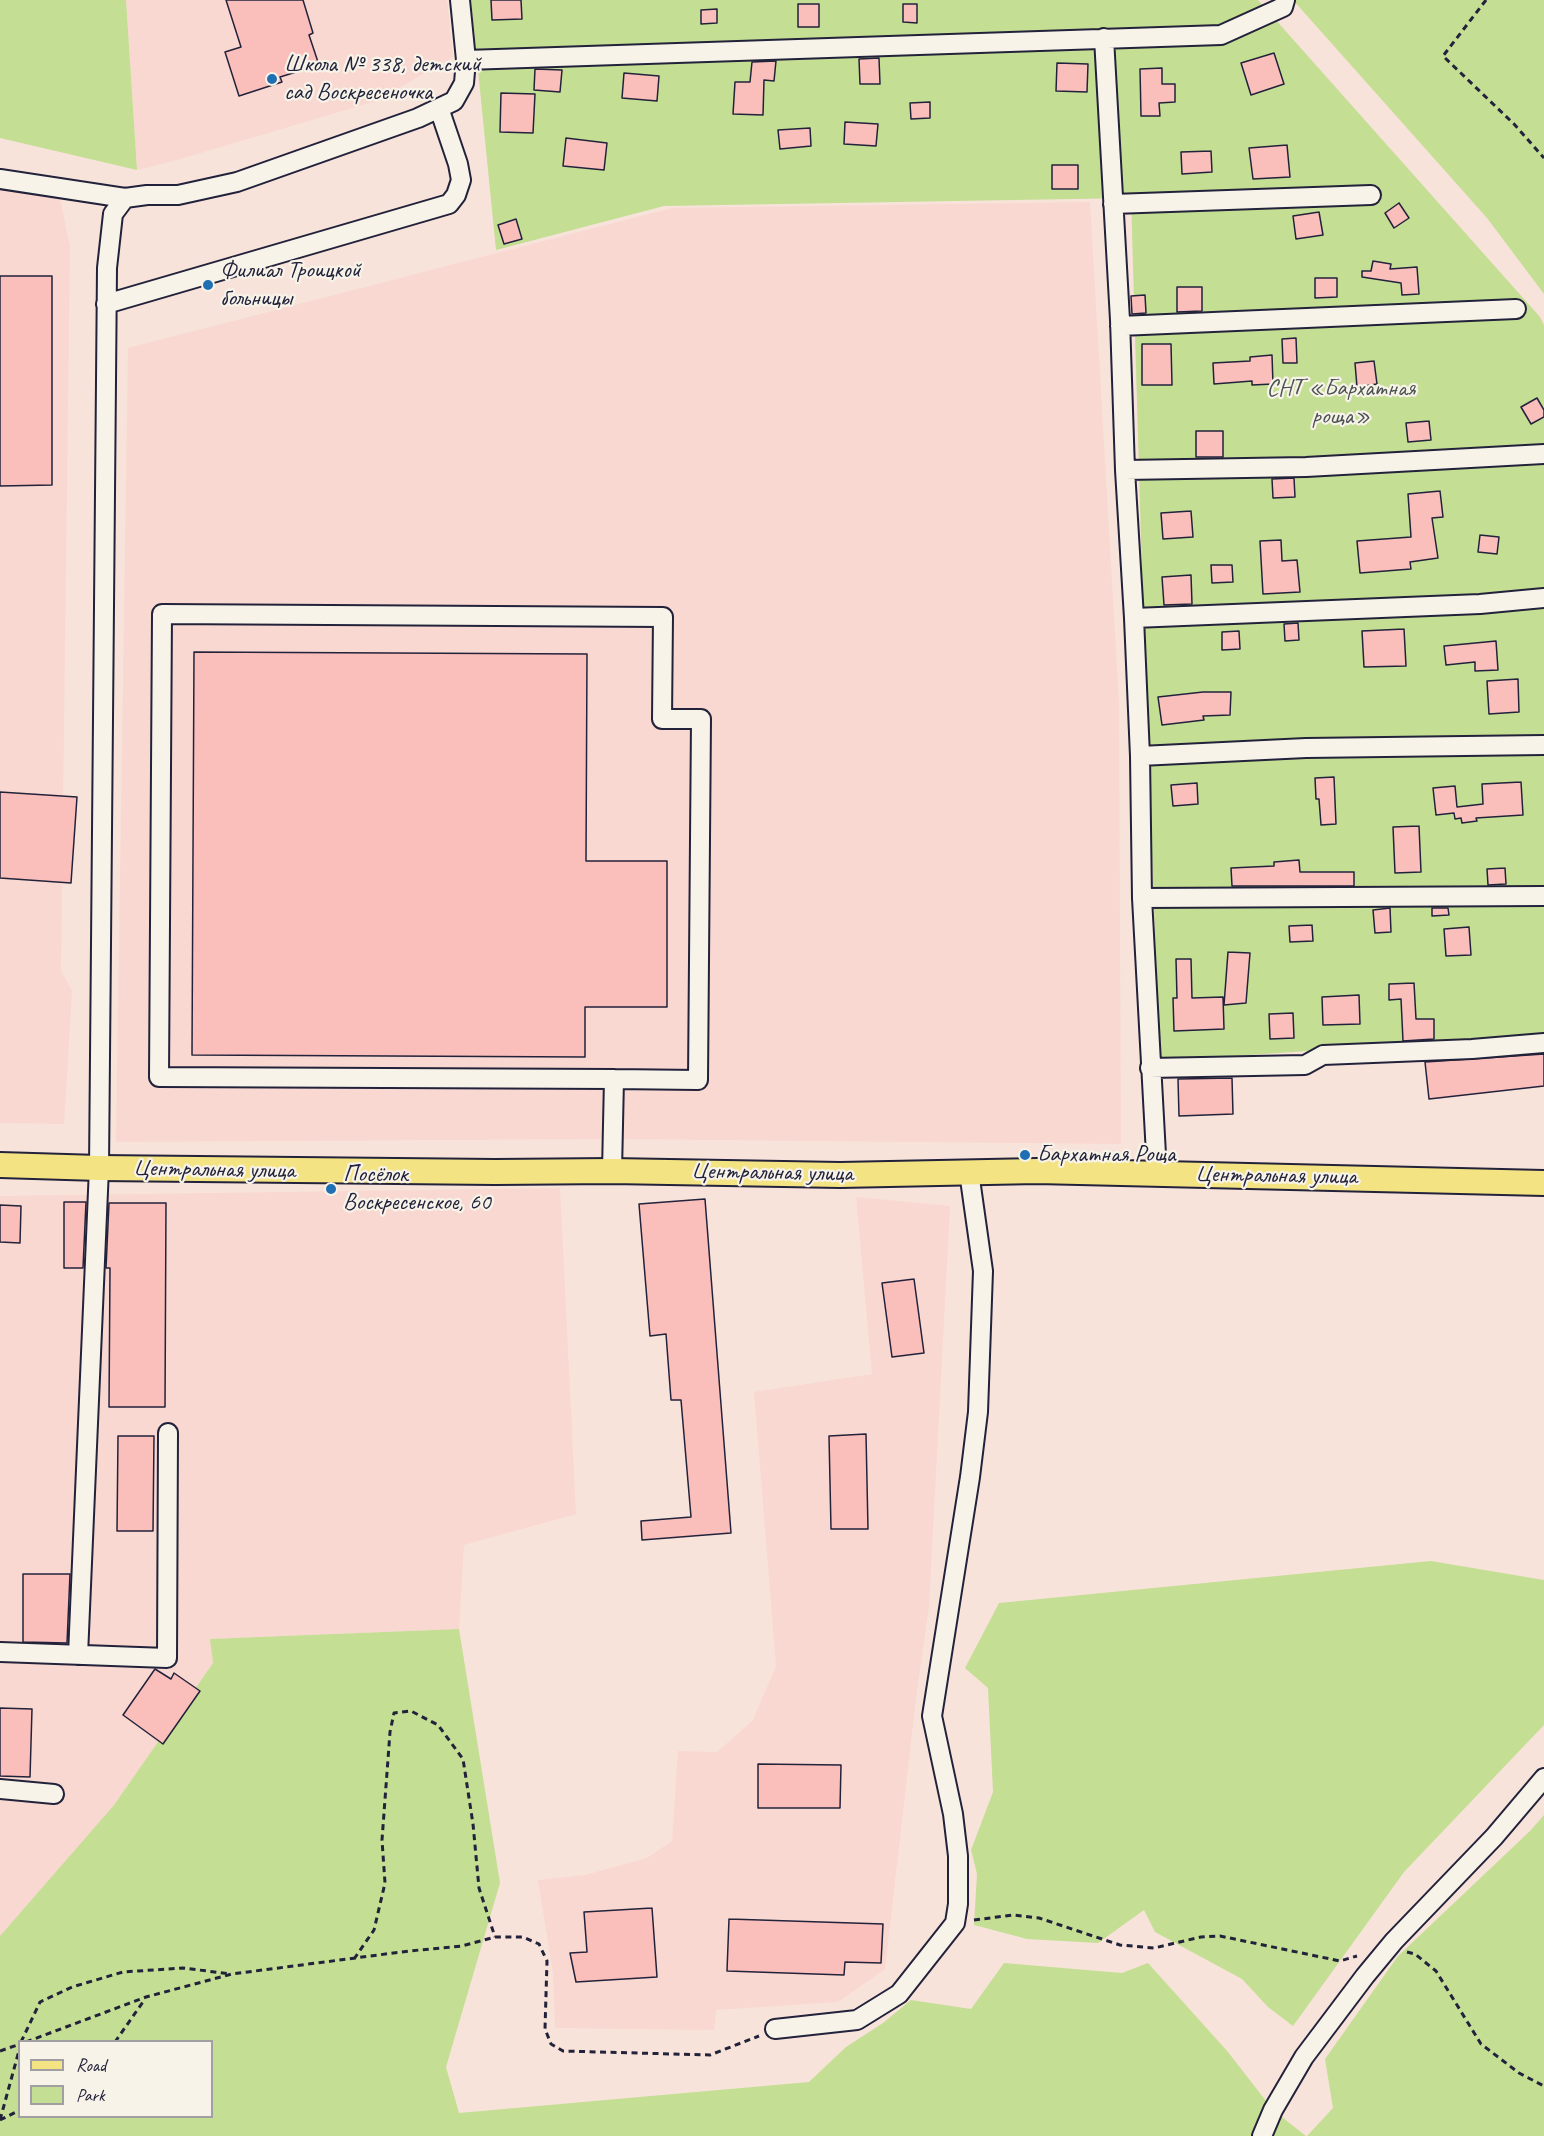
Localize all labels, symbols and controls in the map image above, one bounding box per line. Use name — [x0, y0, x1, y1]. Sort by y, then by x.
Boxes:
place label: Школа № 338, детский сад Воскресеночка — [284, 51, 481, 107]
marker: Школа № 338, детский сад Воскресеночка — [265, 72, 279, 86]
place label: Филиал Троицкой больницы — [220, 257, 361, 313]
marker: Филиал Троицкой больницы — [201, 278, 215, 292]
park label: СНТ «Бархатная роща» — [1267, 375, 1415, 431]
place label: Бархатная Роща — [1037, 1141, 1175, 1169]
marker: Бархатная Роща — [1018, 1148, 1032, 1162]
street label: Центральная улица — [133, 1154, 295, 1186]
street label: Центральная улица — [691, 1157, 853, 1189]
street label: Центральная улица — [1195, 1160, 1357, 1192]
place label: Посёлок Воскресенское, 60 — [343, 1161, 491, 1217]
marker: Посёлок Воскресенское, 60 — [324, 1182, 338, 1196]
legend — [18, 2040, 213, 2118]
text: Road — [76, 2054, 106, 2076]
text: Park — [76, 2084, 105, 2106]

